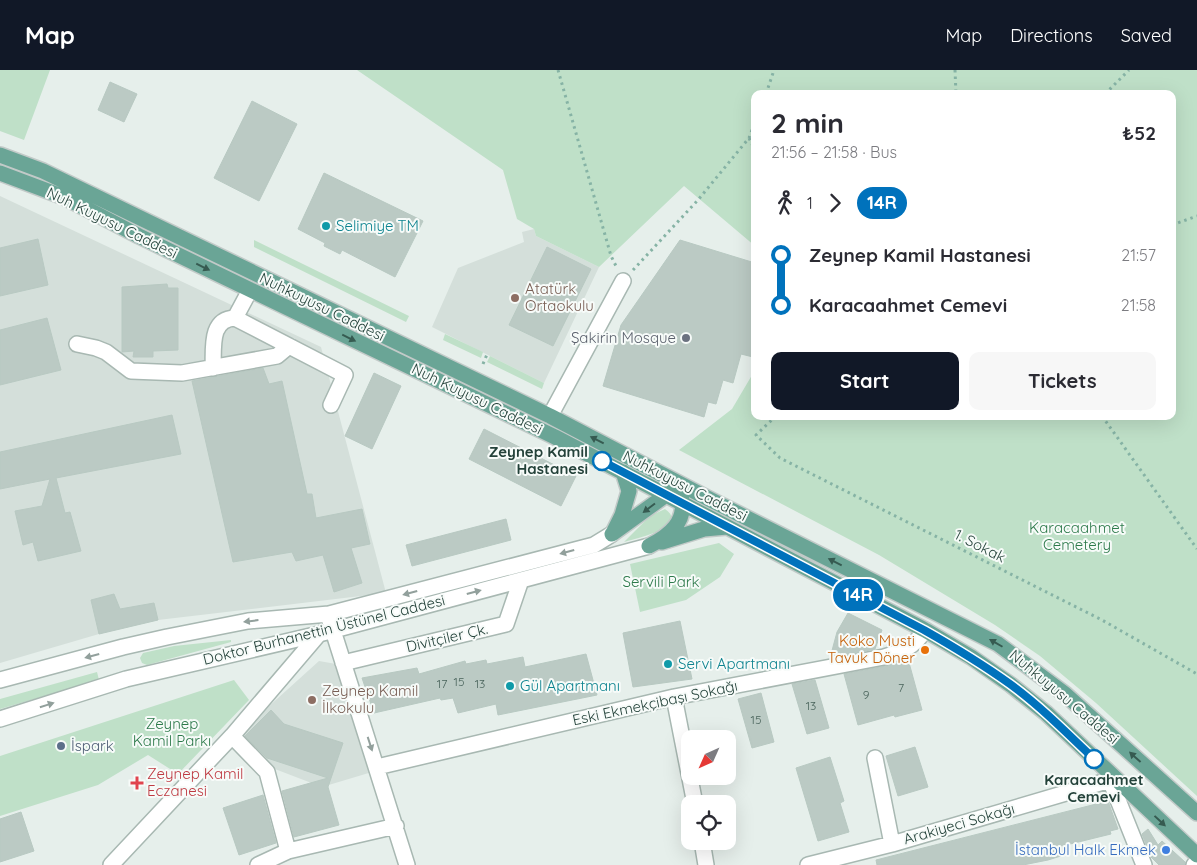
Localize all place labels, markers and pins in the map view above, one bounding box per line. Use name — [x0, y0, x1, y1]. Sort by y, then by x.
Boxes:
place label: Selimiye TM — [336, 216, 419, 235]
marker: Selimiye TM — [320, 220, 332, 232]
place label: Atatürk Ortaokulu — [525, 279, 594, 315]
marker: Atatürk Ortaokulu — [509, 292, 521, 304]
place label: Şakirin Mosque — [571, 328, 676, 347]
marker: Şakirin Mosque — [680, 332, 692, 344]
place label: Zeynep Kamil Hastanesi — [489, 442, 588, 478]
marker: Zeynep Kamil Hastanesi — [592, 451, 612, 471]
place label: Koko Musti Tavuk Döner — [827, 631, 915, 667]
marker: Koko Musti Tavuk Döner — [919, 644, 931, 656]
place label: Servi Apartmanı — [678, 654, 790, 673]
marker: Servi Apartmanı — [662, 658, 674, 670]
place label: Gül Apartmanı — [520, 676, 620, 695]
marker: Gül Apartmanı — [504, 680, 516, 692]
place label: Zeynep Kamil İlkokulu — [322, 681, 418, 717]
marker: Zeynep Kamil İlkokulu — [306, 694, 318, 706]
place label: İspark — [71, 736, 114, 755]
marker: İspark — [55, 740, 67, 752]
marker: Karacaahmet Cemevi — [1084, 749, 1104, 769]
place label: Zeynep Kamil Eczanesi — [147, 764, 243, 800]
place label: Karacaahmet Cemevi — [1044, 770, 1144, 806]
marker: Zeynep Kamil Eczanesi — [131, 777, 143, 789]
place label: İstanbul Halk Ekmek — [1015, 840, 1156, 859]
marker: İstanbul Halk Ekmek — [1160, 844, 1172, 856]

